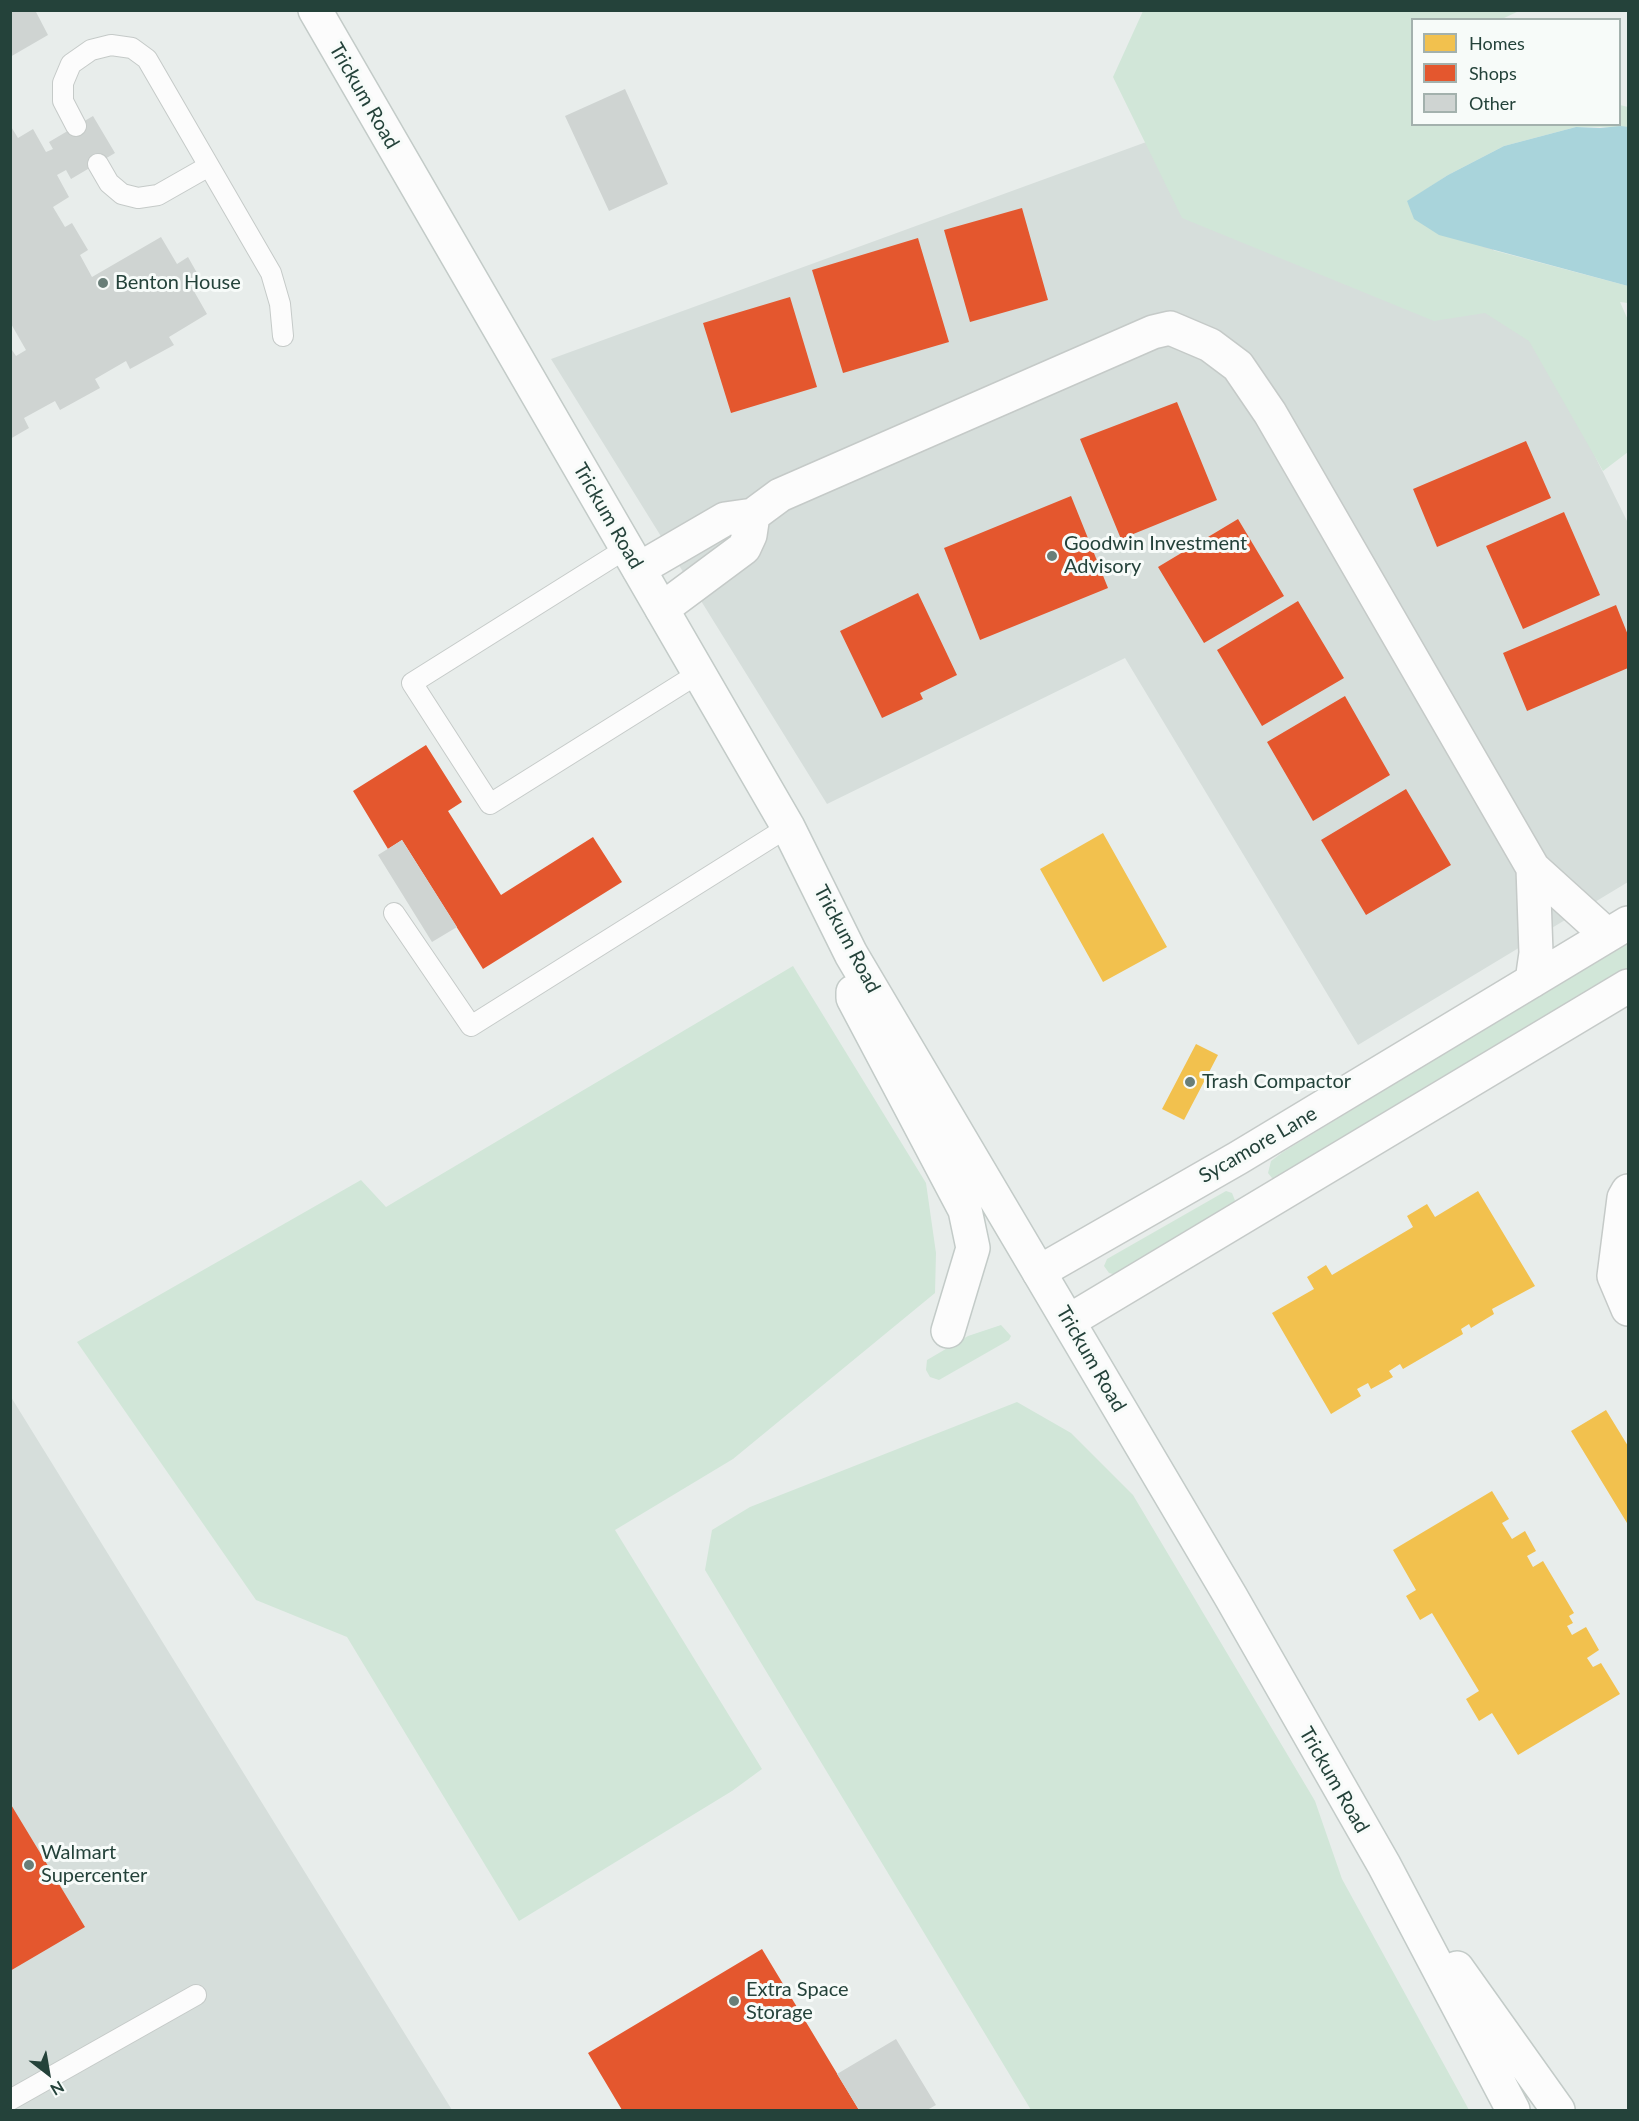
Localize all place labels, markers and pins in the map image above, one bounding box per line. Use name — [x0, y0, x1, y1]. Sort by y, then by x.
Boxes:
place label: Benton House — [115, 271, 241, 295]
marker: Benton House — [96, 276, 110, 290]
place label: Goodwin Investment Advisory — [1064, 532, 1247, 579]
marker: Goodwin Investment Advisory — [1045, 549, 1059, 563]
place label: Trash Compactor — [1202, 1070, 1351, 1094]
marker: Trash Compactor — [1183, 1075, 1197, 1089]
place label: Walmart Supercenter — [41, 1841, 147, 1888]
marker: Walmart Supercenter — [22, 1858, 36, 1872]
place label: Extra Space Storage — [746, 1978, 849, 2025]
marker: Extra Space Storage — [727, 1994, 741, 2008]

